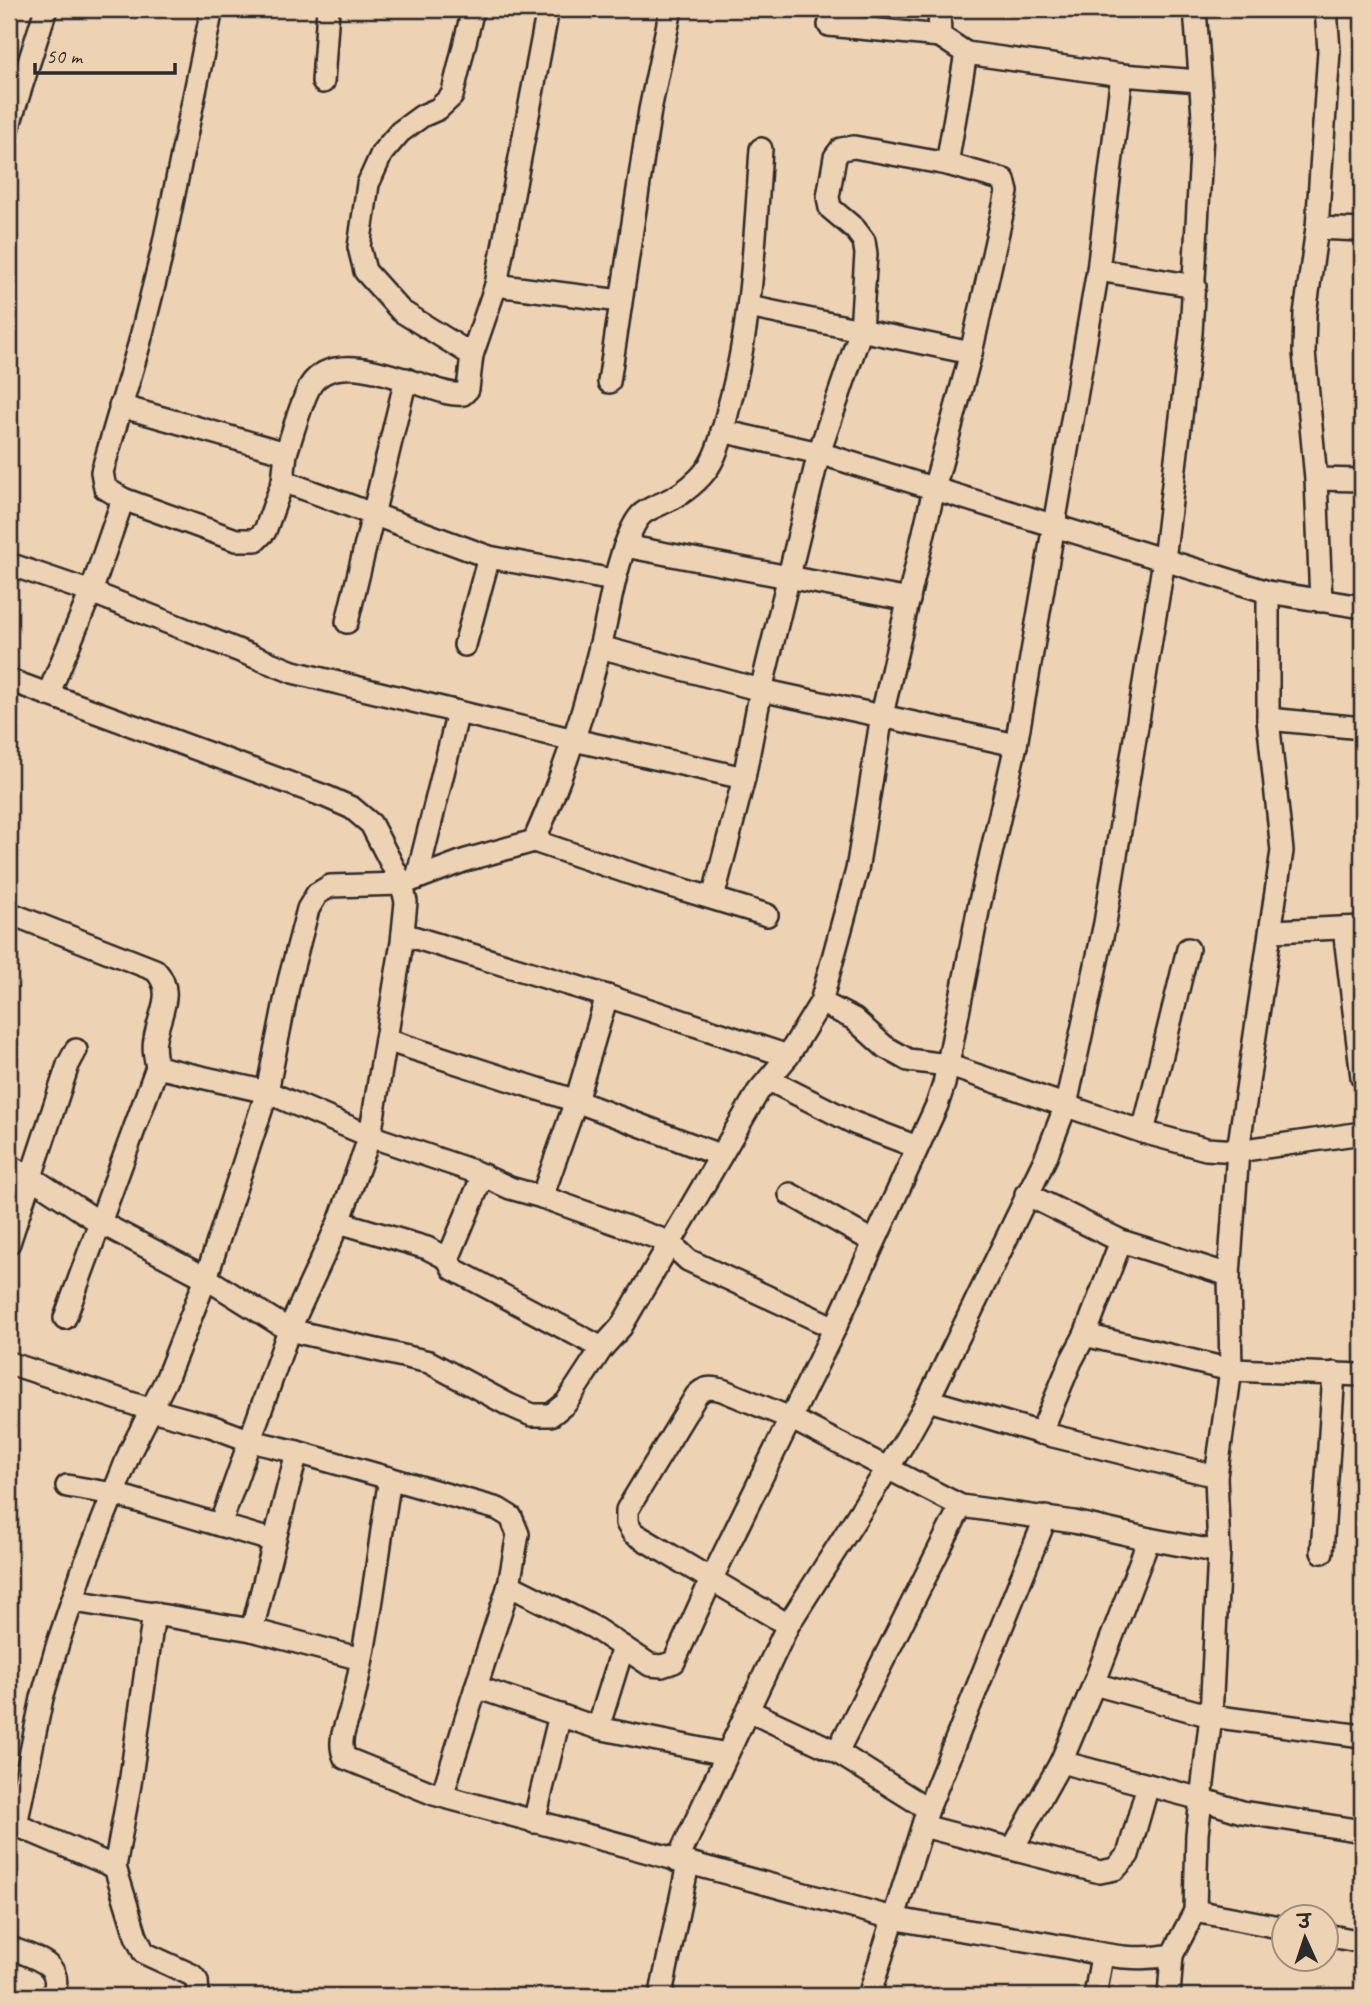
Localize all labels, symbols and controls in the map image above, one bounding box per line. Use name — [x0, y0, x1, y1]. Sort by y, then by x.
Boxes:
scale bar — [35, 32, 175, 76]
text: 50 m — [46, 43, 84, 69]
north arrow — [1270, 1904, 1340, 1974]
text: उ — [1295, 1910, 1313, 1934]

